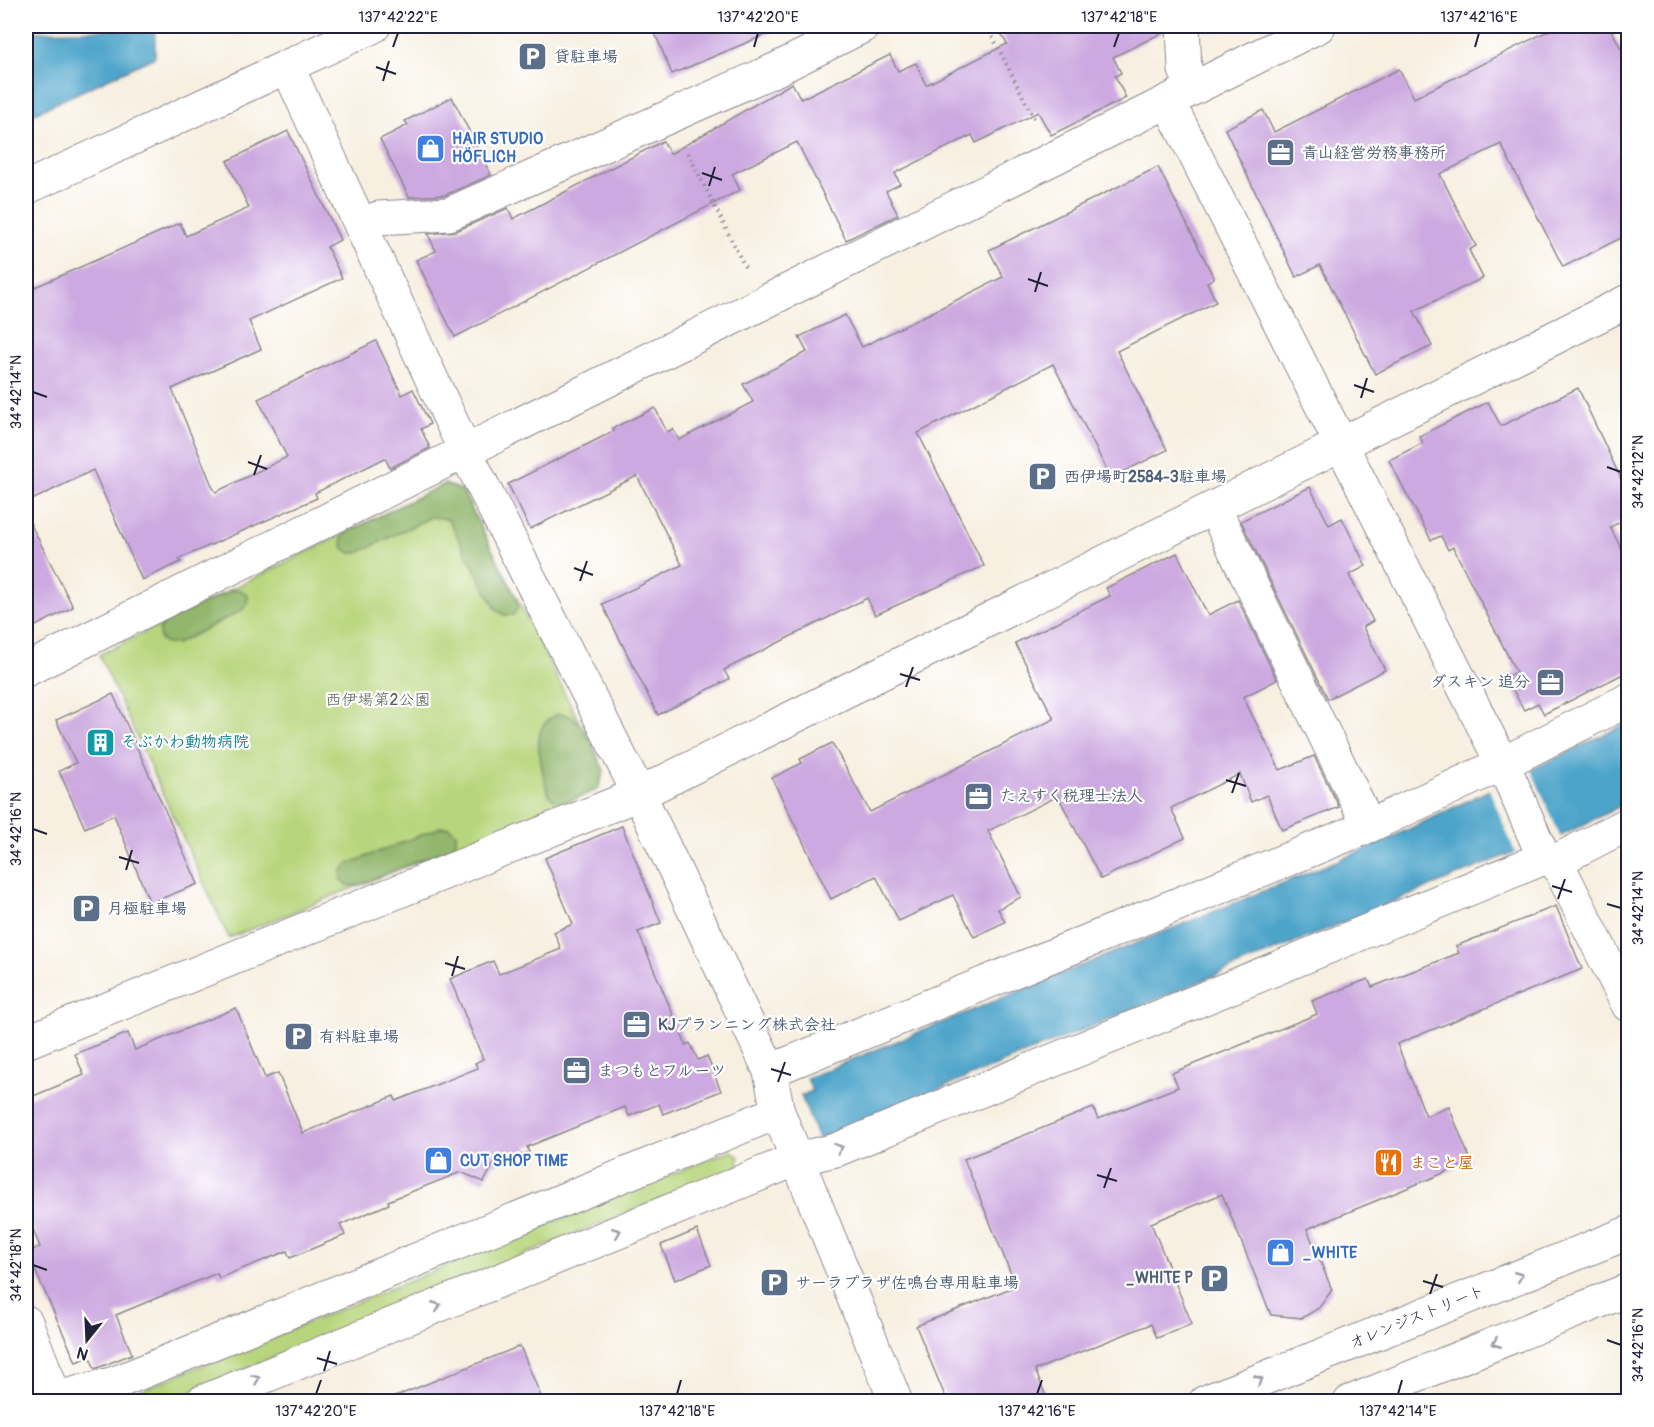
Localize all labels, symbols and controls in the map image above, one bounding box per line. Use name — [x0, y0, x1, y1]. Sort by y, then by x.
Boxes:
text: 137°42'22"E — [358, 8, 438, 27]
text: 137°42'20"E — [717, 8, 799, 27]
text: 137°42'18"E — [1081, 8, 1157, 27]
text: 137°42'16"E — [1440, 8, 1518, 27]
parking icon: 貸駐車場 — [517, 41, 549, 73]
place label: 貸駐車場 — [554, 47, 618, 67]
place label: HAIR STUDIO HÖFLICH — [452, 129, 543, 167]
shop icon: HAIR STUDIO HÖFLICH — [415, 132, 447, 164]
office icon: 青山経営労務事務所 — [1265, 137, 1297, 169]
place label: 青山経営労務事務所 — [1302, 143, 1446, 163]
text: 34°42'14"N — [7, 355, 26, 429]
text: 34°42'12"N — [1629, 435, 1648, 509]
parking icon: 西伊場町2584-3駐車場 — [1027, 461, 1059, 493]
place label: 西伊場町2584-3駐車場 — [1064, 467, 1227, 487]
office icon: ダスキン 追分 — [1535, 666, 1567, 698]
place label: ダスキン 追分 — [1430, 672, 1530, 692]
park label: 西伊場第2公園 — [326, 690, 430, 710]
building icon: そぶかわ動物病院 — [84, 726, 116, 758]
place label: そぶかわ動物病院 — [121, 732, 249, 752]
office icon: たえすく税理士法人 — [963, 780, 995, 812]
place label: たえすく税理士法人 — [1000, 786, 1143, 806]
text: 34°42'16"N — [7, 792, 26, 866]
text: 34°42'14"N — [1629, 871, 1648, 945]
parking icon: 月極駐車場 — [70, 893, 102, 925]
place label: 月極駐車場 — [107, 899, 187, 919]
office icon: KJプランニング株式会社 — [621, 1009, 653, 1041]
place label: KJプランニング株式会社 — [658, 1015, 836, 1035]
parking icon: 有料駐車場 — [282, 1021, 314, 1053]
place label: 有料駐車場 — [319, 1027, 399, 1047]
office icon: まつもとフルーツ — [561, 1055, 593, 1087]
place label: まつもとフルーツ — [598, 1061, 726, 1081]
one-way arrow — [833, 1143, 844, 1155]
shop icon: CUT SHOP TIME — [423, 1145, 455, 1177]
restaurant icon: まこと屋 — [1373, 1147, 1405, 1179]
place label: CUT SHOP TIME — [460, 1151, 569, 1171]
place label: まこと屋 — [1410, 1153, 1474, 1173]
one-way arrow — [611, 1227, 622, 1239]
text: 34°42'18"N — [7, 1228, 26, 1302]
shop icon: _WHITE — [1265, 1237, 1297, 1269]
place label: _WHITE — [1302, 1243, 1358, 1263]
parking icon: _WHITE P — [1198, 1262, 1230, 1294]
parking icon: サーラプラザ佐鳴台専用駐車場 — [758, 1267, 790, 1299]
place label: _WHITE P — [1125, 1268, 1193, 1288]
one-way arrow — [1513, 1271, 1523, 1284]
place label: サーラプラザ佐鳴台専用駐車場 — [795, 1273, 1019, 1293]
street label: オレンジストリート — [1346, 1281, 1488, 1353]
one-way arrow — [431, 1301, 442, 1313]
text: 34°42'16"N — [1629, 1308, 1648, 1382]
north arrow — [57, 1310, 117, 1370]
one-way arrow — [1491, 1336, 1502, 1348]
text: N — [74, 1342, 91, 1364]
one-way arrow — [250, 1374, 261, 1386]
one-way arrow — [1253, 1375, 1264, 1387]
text: 137°42'20"E — [275, 1402, 357, 1421]
text: 137°42'18"E — [639, 1402, 715, 1421]
text: 137°42'16"E — [998, 1402, 1076, 1421]
text: 137°42'14"E — [1359, 1402, 1437, 1421]

